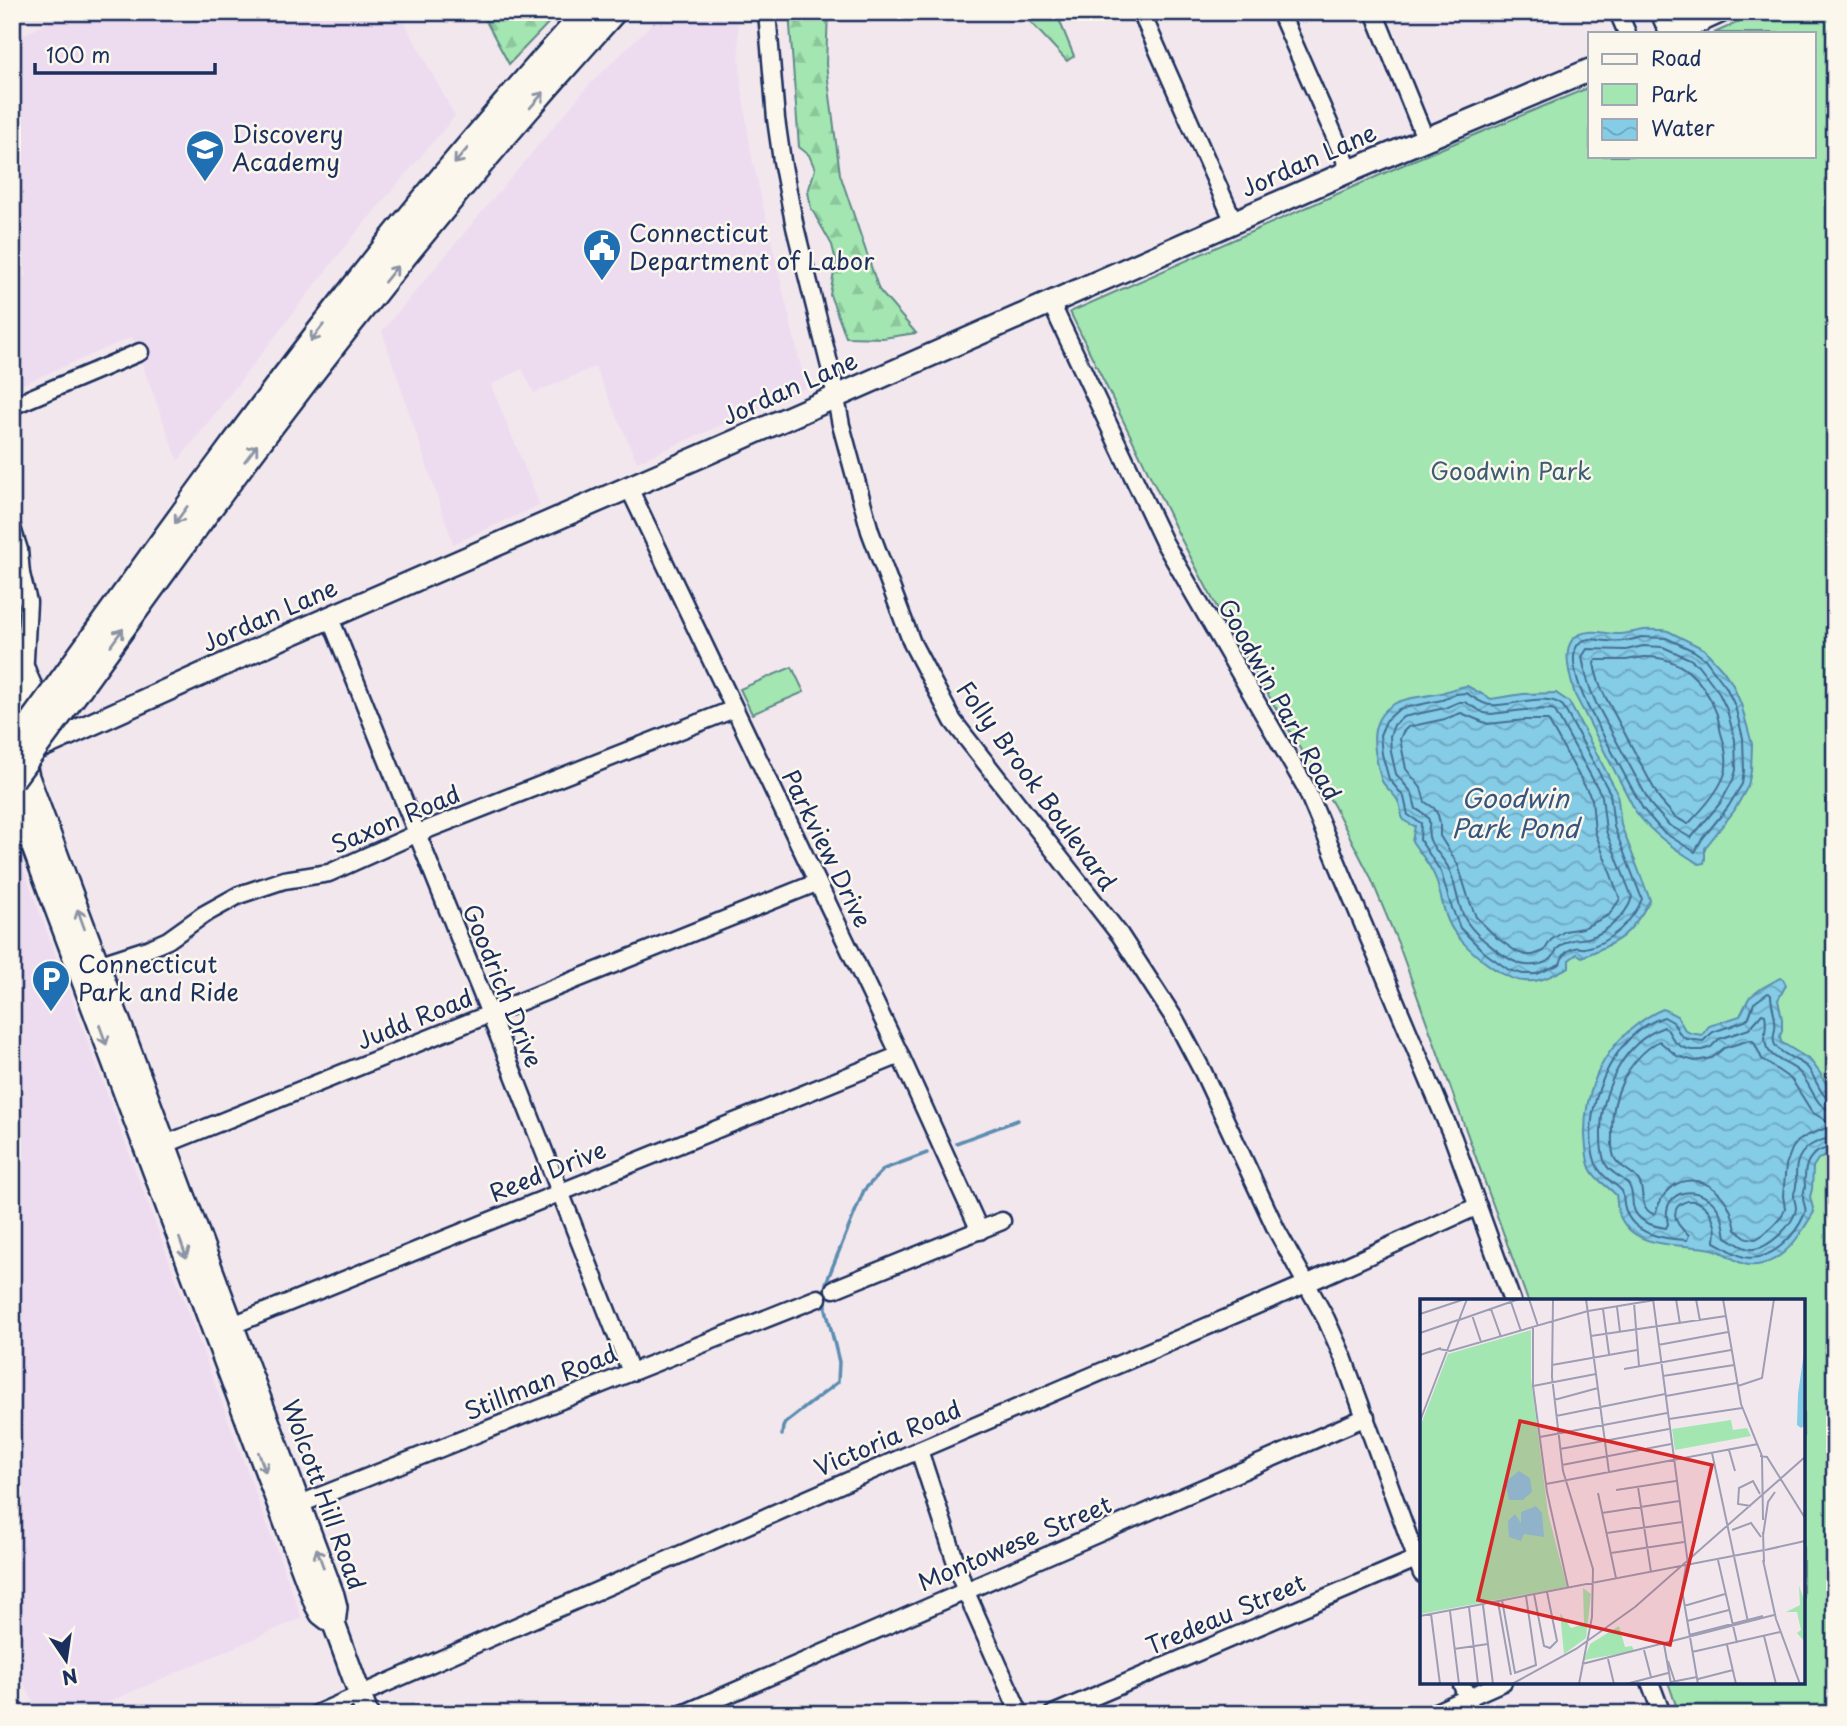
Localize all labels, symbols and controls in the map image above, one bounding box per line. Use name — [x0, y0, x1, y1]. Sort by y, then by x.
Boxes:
scale bar — [35, 32, 215, 76]
legend — [1588, 32, 1815, 158]
text: 100 m — [46, 38, 110, 70]
text: Road — [1651, 41, 1702, 73]
text: Park — [1651, 77, 1698, 109]
one-way arrow — [529, 91, 545, 109]
text: Water — [1651, 111, 1715, 143]
street label: Jordan Lane — [1234, 113, 1382, 205]
place label: Discovery Academy — [232, 115, 344, 179]
school or university icon: Discovery Academy — [184, 128, 226, 183]
one-way arrow — [453, 147, 469, 165]
place label: Connecticut Department of Labor — [629, 214, 875, 278]
public building icon: Connecticut Department of Labor — [581, 227, 623, 282]
one-way arrow — [383, 265, 398, 283]
one-way arrow — [310, 323, 325, 341]
street label: Jordan Lane — [715, 341, 863, 433]
one-way arrow — [243, 444, 258, 463]
park label: Goodwin Park — [1430, 452, 1592, 488]
one-way arrow — [174, 505, 189, 524]
street label: Jordan Lane — [195, 568, 343, 660]
street label: Goodwin Park Road — [1210, 592, 1351, 807]
one-way arrow — [110, 628, 124, 647]
street label: Folly Brook Boulevard — [949, 672, 1126, 897]
street label: Parkview Drive — [774, 763, 882, 933]
street label: Saxon Road — [325, 775, 465, 862]
water label: Goodwin Park Pond — [1451, 778, 1583, 847]
street label: Goodrich Drive — [455, 898, 553, 1073]
one-way arrow — [74, 909, 87, 931]
place label: Connecticut Park and Ride — [78, 945, 239, 1009]
parking icon: Connecticut Park and Ride — [30, 958, 72, 1013]
street label: Judd Road — [351, 979, 478, 1058]
one-way arrow — [98, 1024, 111, 1046]
street label: Reed Drive — [484, 1130, 611, 1210]
one-way arrow — [178, 1237, 190, 1259]
inset map — [1420, 1299, 1805, 1684]
street label: Stillman Road — [458, 1334, 622, 1428]
street label: Victoria Road — [808, 1390, 966, 1484]
street label: Wolcott Hill Road — [274, 1394, 376, 1594]
one-way arrow — [257, 1450, 270, 1472]
street label: Montowese Street — [912, 1485, 1117, 1599]
one-way arrow — [312, 1548, 325, 1570]
street label: Tredeau Street — [1140, 1563, 1311, 1663]
north arrow — [32, 1624, 102, 1694]
text: N — [60, 1662, 81, 1693]

